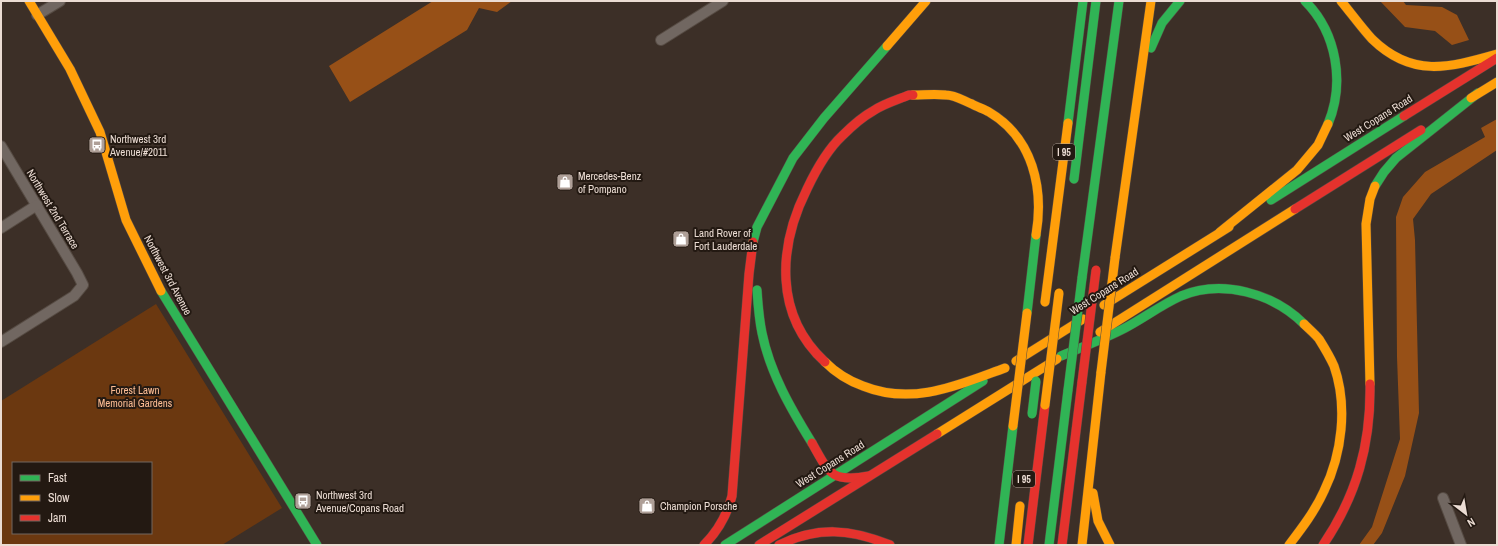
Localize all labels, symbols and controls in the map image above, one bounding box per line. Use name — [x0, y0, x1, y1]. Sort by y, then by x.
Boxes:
street label: West Copans Road — [1341, 91, 1415, 145]
place label: Northwest 3rd Avenue/#2011 — [109, 132, 167, 159]
bus stop icon: Northwest 3rd Avenue/#2011 — [87, 135, 107, 155]
road number: I 95 — [1053, 144, 1075, 160]
street label: Northwest 2nd Terrace — [24, 167, 82, 251]
place label: Mercedes-Benz of Pompano — [578, 169, 642, 196]
shop icon: Mercedes-Benz of Pompano — [555, 172, 575, 192]
place label: Land Rover of Fort Lauderdale — [694, 226, 757, 253]
shop icon: Land Rover of Fort Lauderdale — [671, 229, 691, 249]
street label: Northwest 3rd Avenue — [141, 233, 195, 317]
street label: West Copans Road — [1067, 264, 1141, 318]
park label: Forest Lawn Memorial Gardens — [98, 383, 173, 410]
street label: West Copans Road — [793, 437, 867, 491]
legend — [12, 462, 152, 534]
text: Fast — [48, 470, 67, 486]
road number: I 95 — [1013, 471, 1035, 487]
place label: Northwest 3rd Avenue/Copans Road — [315, 488, 404, 515]
text: Slow — [48, 490, 70, 506]
bus stop icon: Northwest 3rd Avenue/Copans Road — [293, 491, 313, 511]
north arrow — [1446, 494, 1486, 534]
shop icon: Champion Porsche — [637, 496, 657, 516]
place label: Champion Porsche — [660, 499, 737, 513]
text: Jam — [48, 510, 67, 526]
text: N — [1465, 515, 1478, 530]

